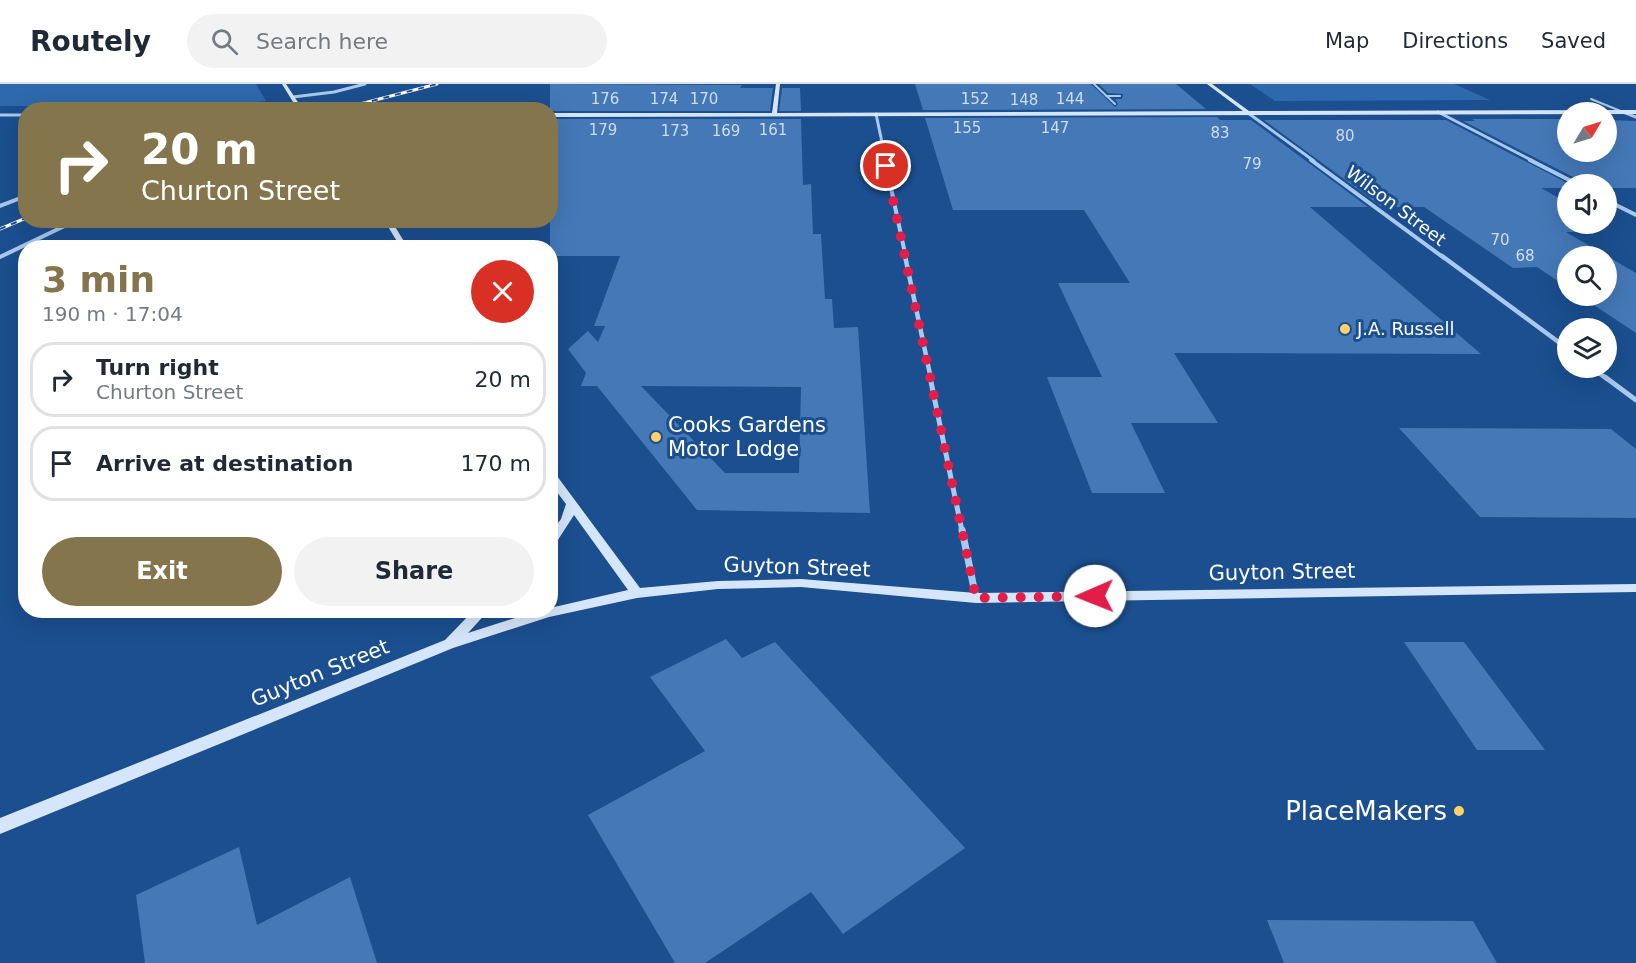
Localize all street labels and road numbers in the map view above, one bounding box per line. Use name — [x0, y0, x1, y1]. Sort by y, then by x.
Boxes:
street label: Wilson Street — [1342, 161, 1450, 250]
street label: Guyton Street — [723, 552, 871, 582]
street label: Guyton Street — [1208, 559, 1356, 585]
street label: Guyton Street — [247, 634, 393, 712]

